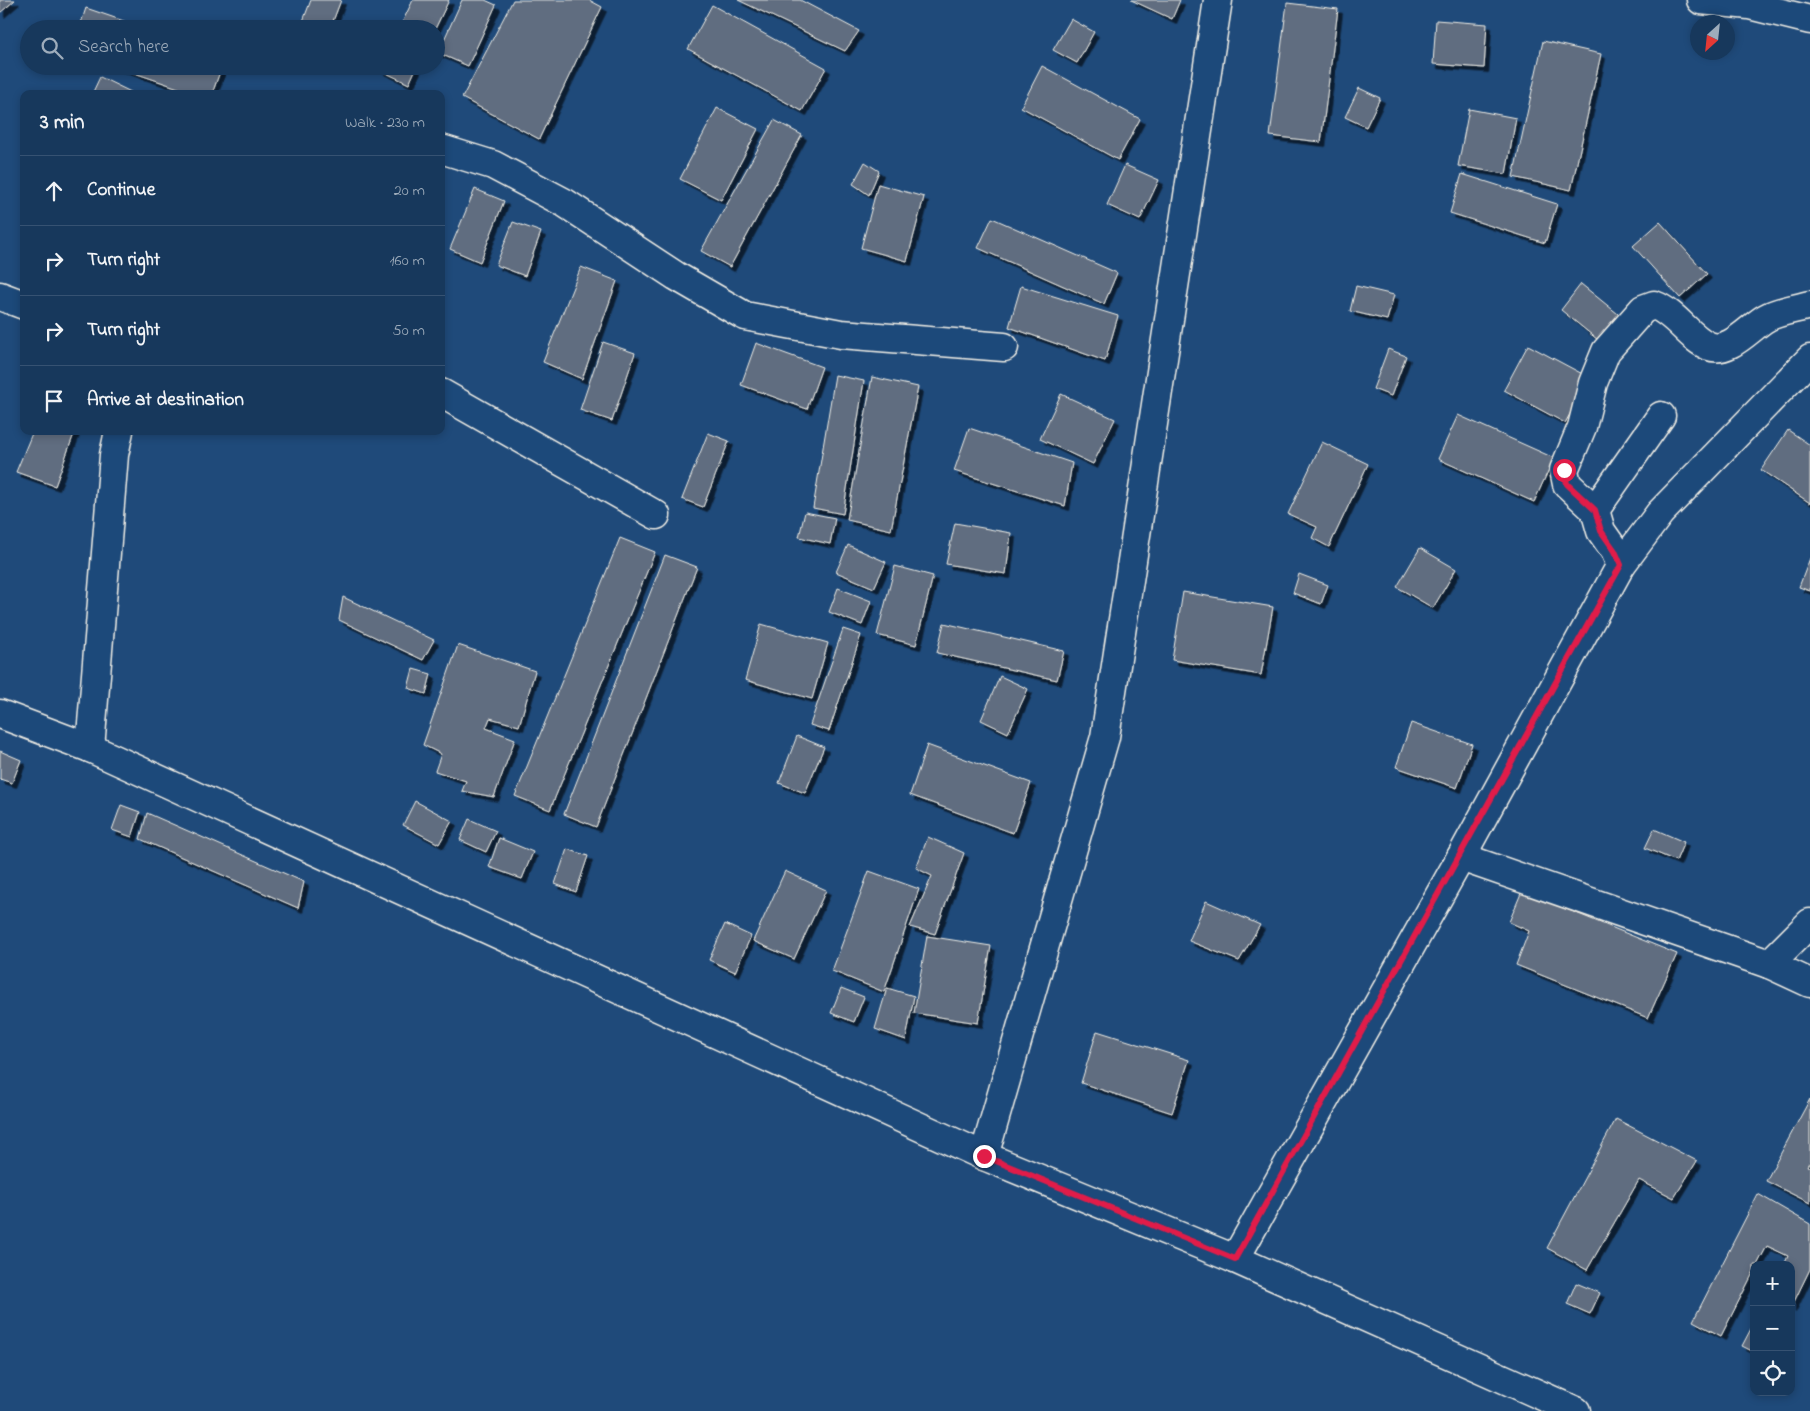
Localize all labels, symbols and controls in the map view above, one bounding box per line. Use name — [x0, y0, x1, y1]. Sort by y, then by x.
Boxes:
north arrow — [1690, 15, 1735, 60]
search box — [20, 20, 445, 75]
icon: search — [38, 34, 66, 62]
text: Search here — [78, 34, 169, 61]
text: 3 min — [40, 108, 84, 138]
text: Walk · 230 m — [345, 111, 425, 135]
icon: ahead — [40, 177, 68, 205]
text: Continue — [87, 177, 155, 204]
text: 20 m — [394, 179, 425, 203]
icon: right — [40, 247, 68, 275]
text: Turn right — [87, 247, 160, 274]
text: 160 m — [390, 249, 425, 273]
icon: right — [40, 317, 68, 345]
text: Turn right — [87, 317, 160, 344]
text: 50 m — [393, 319, 425, 343]
icon: arrive — [40, 387, 68, 415]
text: Arrive at destination — [87, 387, 244, 414]
route start — [1553, 459, 1576, 482]
route end — [973, 1145, 996, 1168]
map controls — [1750, 1261, 1795, 1396]
button: + — [1750, 1261, 1795, 1306]
button: − — [1750, 1306, 1795, 1351]
button: locate — [1750, 1351, 1795, 1396]

